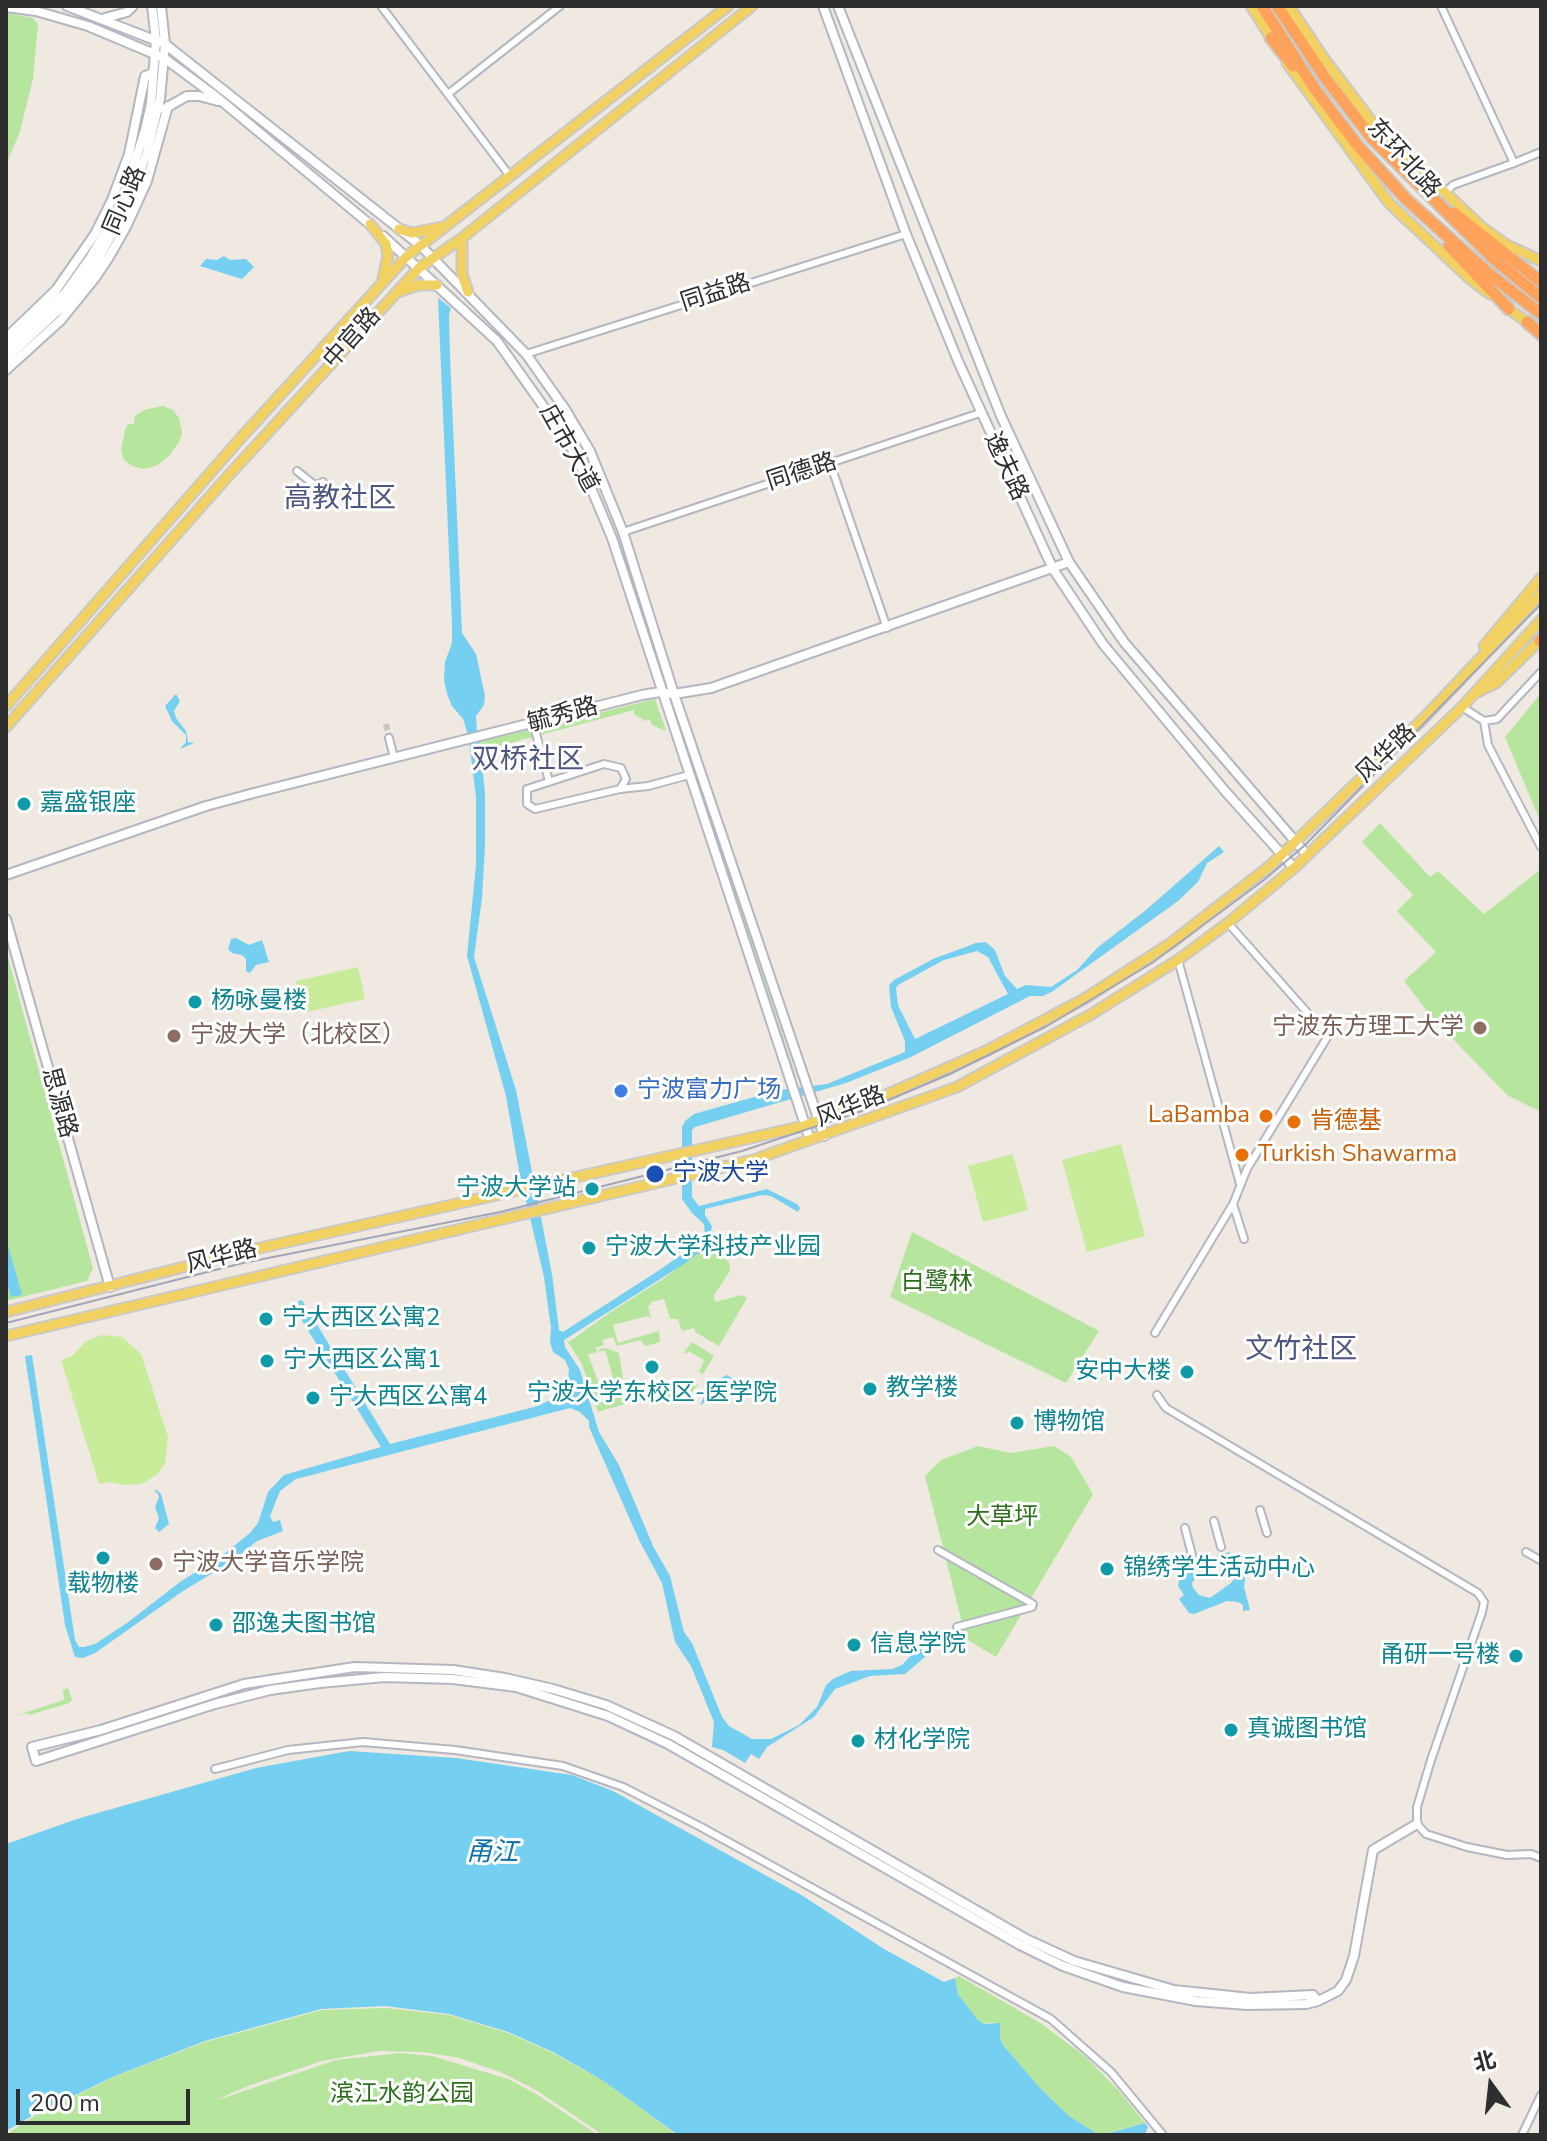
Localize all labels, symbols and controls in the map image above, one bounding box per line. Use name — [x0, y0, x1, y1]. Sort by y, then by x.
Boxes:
street label: 东环北路 — [1360, 114, 1446, 204]
street label: 同心路 — [99, 162, 153, 240]
street label: 同益路 — [677, 269, 755, 319]
street label: 中官路 — [318, 303, 388, 375]
street label: 庄市大道 — [532, 400, 604, 498]
street label: 逸夫路 — [977, 428, 1033, 506]
street label: 同德路 — [763, 448, 841, 498]
district label: 高教社区 — [284, 483, 396, 517]
street label: 毓秀路 — [524, 693, 602, 739]
street label: 风华路 — [1351, 719, 1423, 789]
district label: 双桥社区 — [472, 744, 584, 778]
place label: 嘉盛银座 — [40, 790, 136, 818]
marker: 嘉盛银座 — [15, 795, 33, 813]
place label: 杨咏曼楼 — [211, 988, 307, 1016]
marker: 杨咏曼楼 — [186, 993, 204, 1011]
place label: 宁波东方理工大学 — [1272, 1014, 1464, 1042]
marker: 宁波东方理工大学 — [1471, 1019, 1489, 1037]
place label: 宁波大学（北校区） — [190, 1022, 406, 1050]
marker: 宁波大学（北校区） — [165, 1027, 183, 1045]
street label: 思源路 — [34, 1064, 82, 1142]
place label: 宁波富力广场 — [637, 1077, 781, 1105]
marker: 宁波富力广场 — [612, 1082, 630, 1100]
street label: 风华路 — [812, 1082, 890, 1134]
place label: LaBamba — [1148, 1102, 1250, 1130]
marker: LaBamba — [1257, 1107, 1275, 1125]
place label: 肯德基 — [1310, 1108, 1382, 1136]
marker: 肯德基 — [1285, 1113, 1303, 1131]
place label: Turkish Shawarma — [1258, 1141, 1457, 1169]
marker: Turkish Shawarma — [1233, 1146, 1251, 1164]
place label: 宁波大学 — [673, 1160, 769, 1188]
marker: 宁波大学 — [644, 1163, 666, 1185]
place label: 宁波大学站 — [456, 1175, 576, 1203]
marker: 宁波大学站 — [583, 1180, 601, 1198]
place label: 宁波大学科技产业园 — [605, 1234, 821, 1262]
street label: 风华路 — [184, 1235, 260, 1281]
marker: 宁波大学科技产业园 — [580, 1239, 598, 1257]
park label: 白鹭林 — [901, 1269, 973, 1297]
place label: 宁大西区公寓2 — [282, 1305, 440, 1333]
marker: 宁大西区公寓2 — [257, 1310, 275, 1328]
district label: 文竹社区 — [1245, 1334, 1357, 1368]
place label: 宁大西区公寓1 — [283, 1347, 441, 1375]
marker: 宁大西区公寓1 — [258, 1352, 276, 1370]
marker: 宁波大学东校区-医学院 — [643, 1358, 661, 1376]
place label: 安中大楼 — [1075, 1358, 1171, 1386]
marker: 安中大楼 — [1178, 1363, 1196, 1381]
place label: 教学楼 — [886, 1375, 958, 1403]
place label: 宁波大学东校区-医学院 — [527, 1380, 777, 1408]
marker: 教学楼 — [861, 1380, 879, 1398]
place label: 宁大西区公寓4 — [329, 1384, 487, 1412]
marker: 宁大西区公寓4 — [304, 1389, 322, 1407]
place label: 博物馆 — [1033, 1409, 1105, 1437]
marker: 博物馆 — [1008, 1414, 1026, 1432]
park label: 大草坪 — [966, 1504, 1038, 1532]
marker: 载物楼 — [94, 1549, 112, 1567]
place label: 宁波大学音乐学院 — [172, 1550, 364, 1578]
marker: 宁波大学音乐学院 — [147, 1555, 165, 1573]
place label: 锦绣学生活动中心 — [1123, 1555, 1315, 1583]
marker: 锦绣学生活动中心 — [1098, 1560, 1116, 1578]
place label: 载物楼 — [67, 1571, 139, 1599]
place label: 邵逸夫图书馆 — [232, 1611, 376, 1639]
marker: 邵逸夫图书馆 — [207, 1616, 225, 1634]
place label: 信息学院 — [870, 1631, 966, 1659]
marker: 信息学院 — [845, 1636, 863, 1654]
place label: 甬研一号楼 — [1380, 1642, 1500, 1670]
marker: 甬研一号楼 — [1507, 1647, 1525, 1665]
place label: 真诚图书馆 — [1247, 1716, 1367, 1744]
marker: 真诚图书馆 — [1222, 1721, 1240, 1739]
place label: 材化学院 — [874, 1727, 970, 1755]
marker: 材化学院 — [849, 1732, 867, 1750]
water label: 甬江 — [466, 1838, 518, 1870]
text: 北 — [1470, 2044, 1499, 2079]
north arrow — [1451, 2045, 1531, 2125]
scale bar — [20, 2073, 194, 2123]
park label: 滨江水韵公园 — [330, 2081, 474, 2109]
text: 200 m — [30, 2087, 100, 2119]

